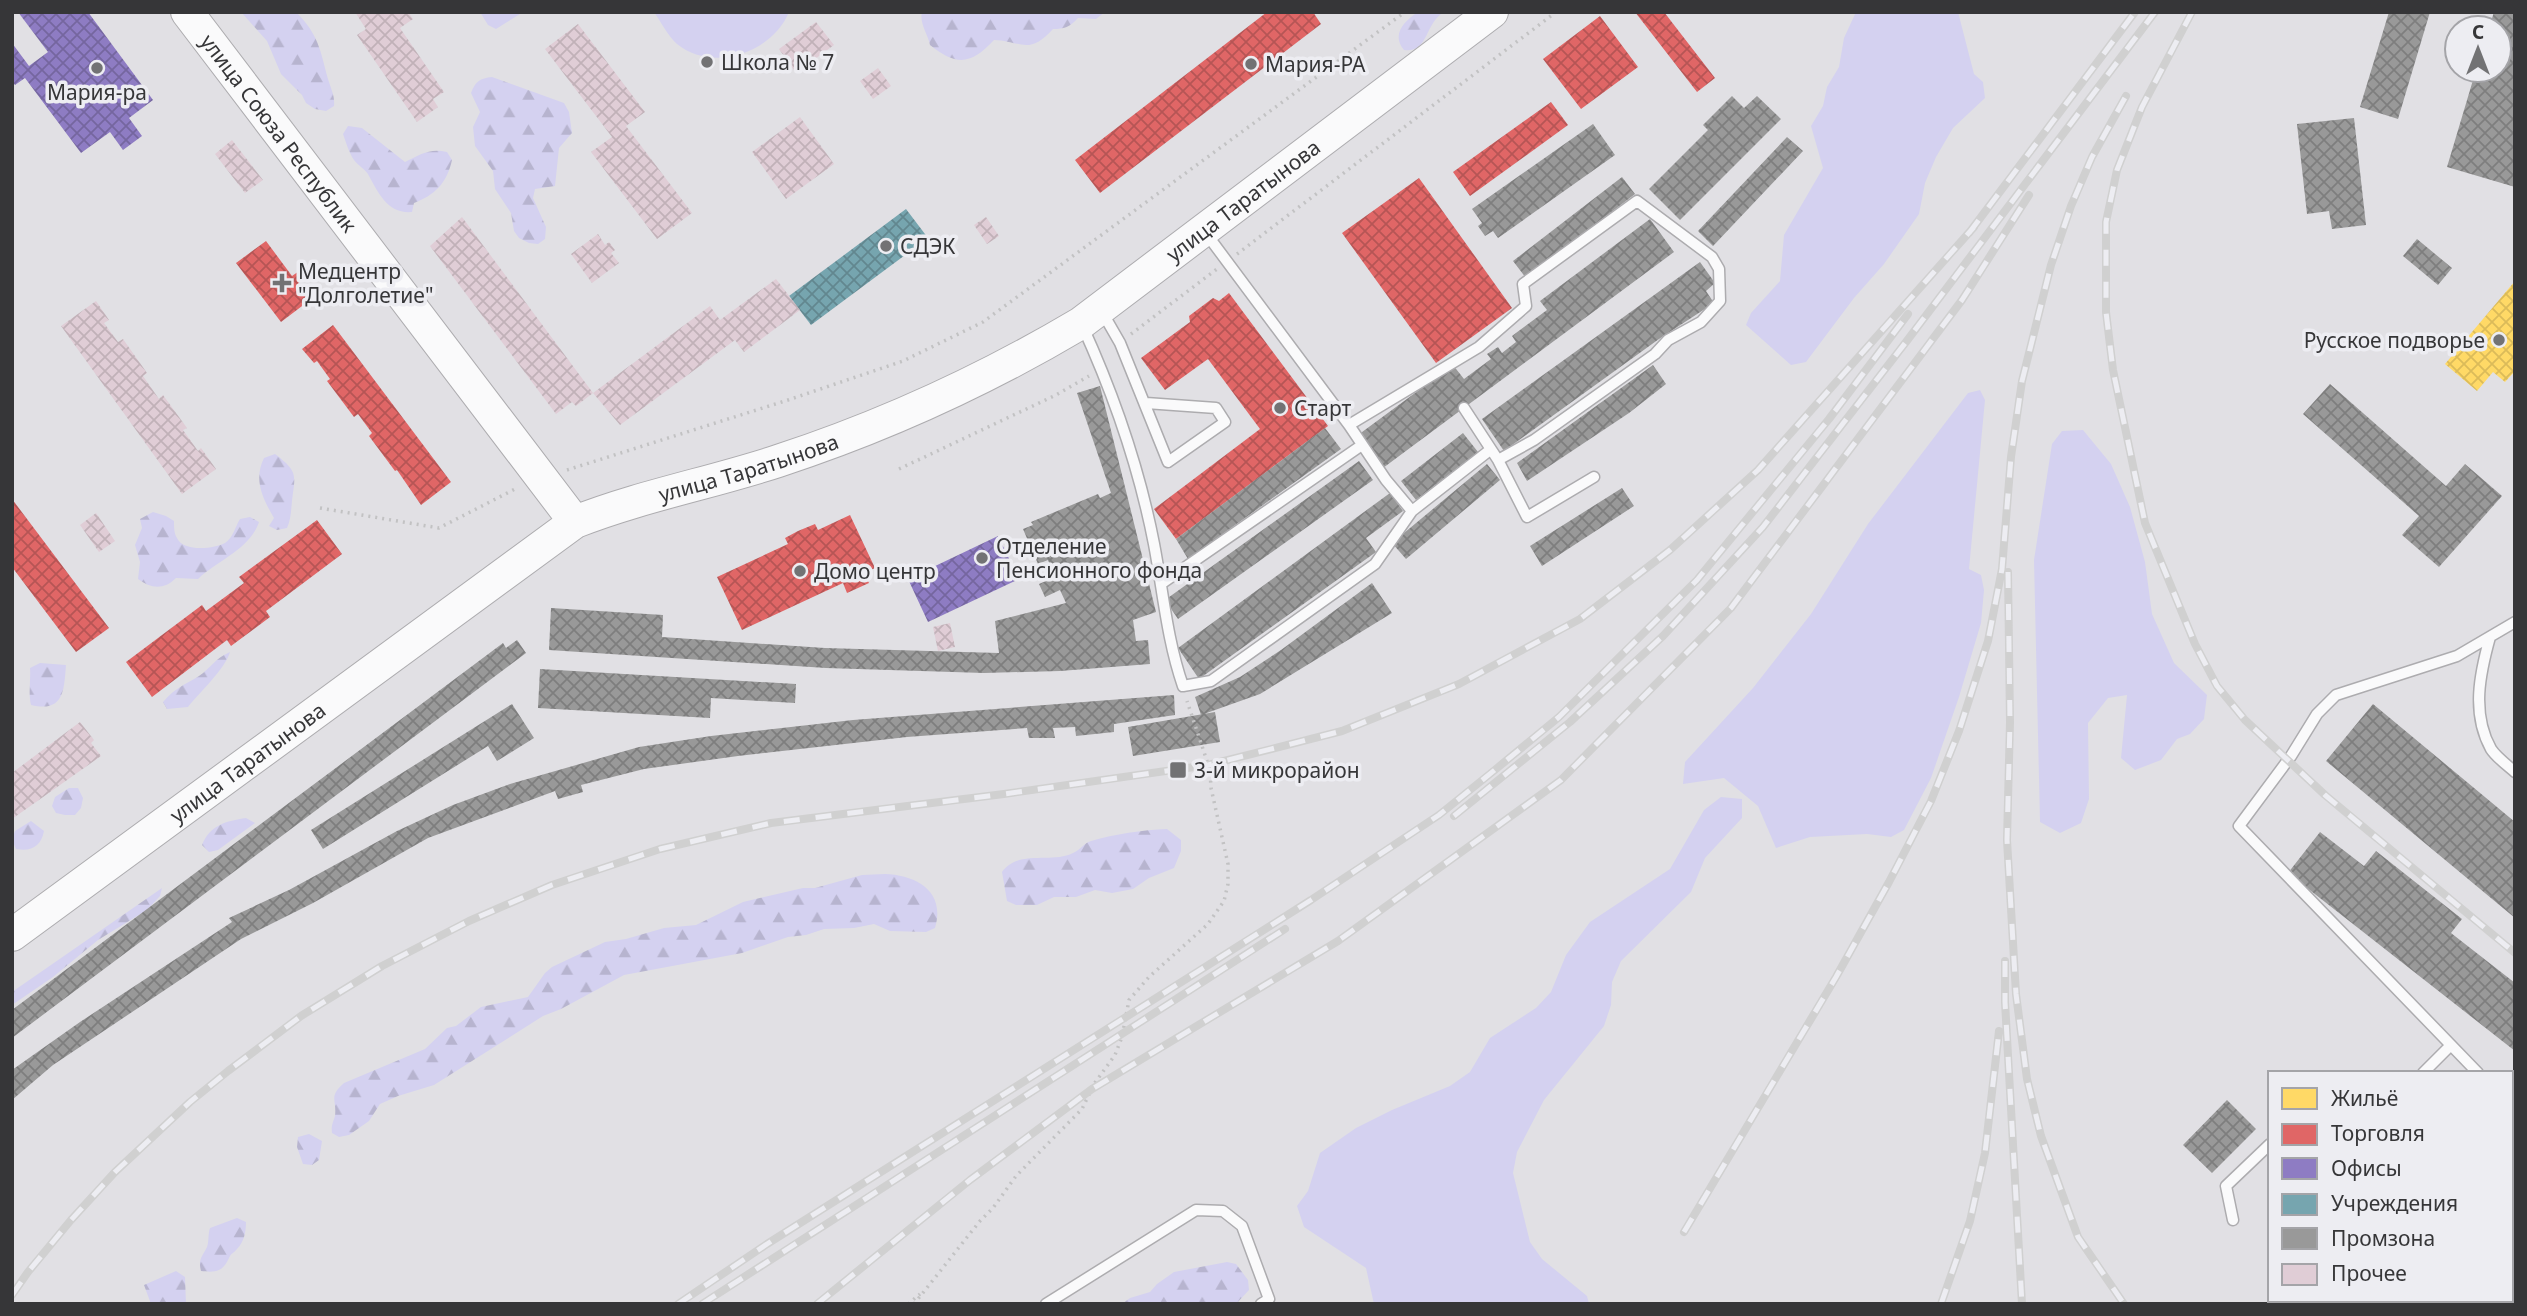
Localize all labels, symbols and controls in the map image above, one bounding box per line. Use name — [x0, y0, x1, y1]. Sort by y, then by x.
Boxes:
north arrow — [2443, 14, 2513, 84]
text: С — [2472, 19, 2484, 45]
street label: улица Союза Республик — [195, 28, 363, 238]
place label: Школа № 7 — [721, 48, 834, 76]
place label: Мария-РА — [1265, 50, 1366, 78]
marker: Школа № 7 — [699, 54, 715, 70]
marker: Мария-РА — [1243, 56, 1259, 72]
marker: Мария-ра — [89, 60, 105, 76]
place label: Мария-ра — [47, 78, 147, 106]
street label: улица Таратынова — [1160, 133, 1326, 268]
place label: СДЭК — [900, 232, 955, 260]
marker: СДЭК — [878, 238, 894, 254]
place label: Медцентр "Долголетие" — [298, 257, 434, 309]
marker: Медцентр "Долголетие" — [272, 273, 292, 293]
place label: Русское подворье — [2304, 326, 2485, 354]
marker: Русское подворье — [2491, 332, 2507, 348]
place label: Старт — [1294, 394, 1351, 422]
marker: Старт — [1272, 400, 1288, 416]
street label: улица Таратынова — [655, 427, 842, 508]
place label: Отделение Пенсионного фонда — [996, 532, 1202, 584]
marker: Отделение Пенсионного фонда — [974, 550, 990, 566]
place label: Домо центр — [814, 557, 936, 585]
marker: Домо центр — [792, 563, 808, 579]
street label: улица Таратынова — [164, 696, 331, 829]
place label: 3-й микрорайон — [1194, 756, 1360, 784]
marker: 3-й микрорайон — [1168, 760, 1188, 780]
legend — [2268, 1071, 2513, 1302]
text: Жильё — [2331, 1084, 2398, 1112]
text: Торговля — [2331, 1119, 2425, 1147]
text: Офисы — [2331, 1154, 2402, 1182]
text: Учреждения — [2331, 1189, 2458, 1217]
text: Промзона — [2331, 1224, 2435, 1252]
text: Прочее — [2331, 1259, 2407, 1287]

